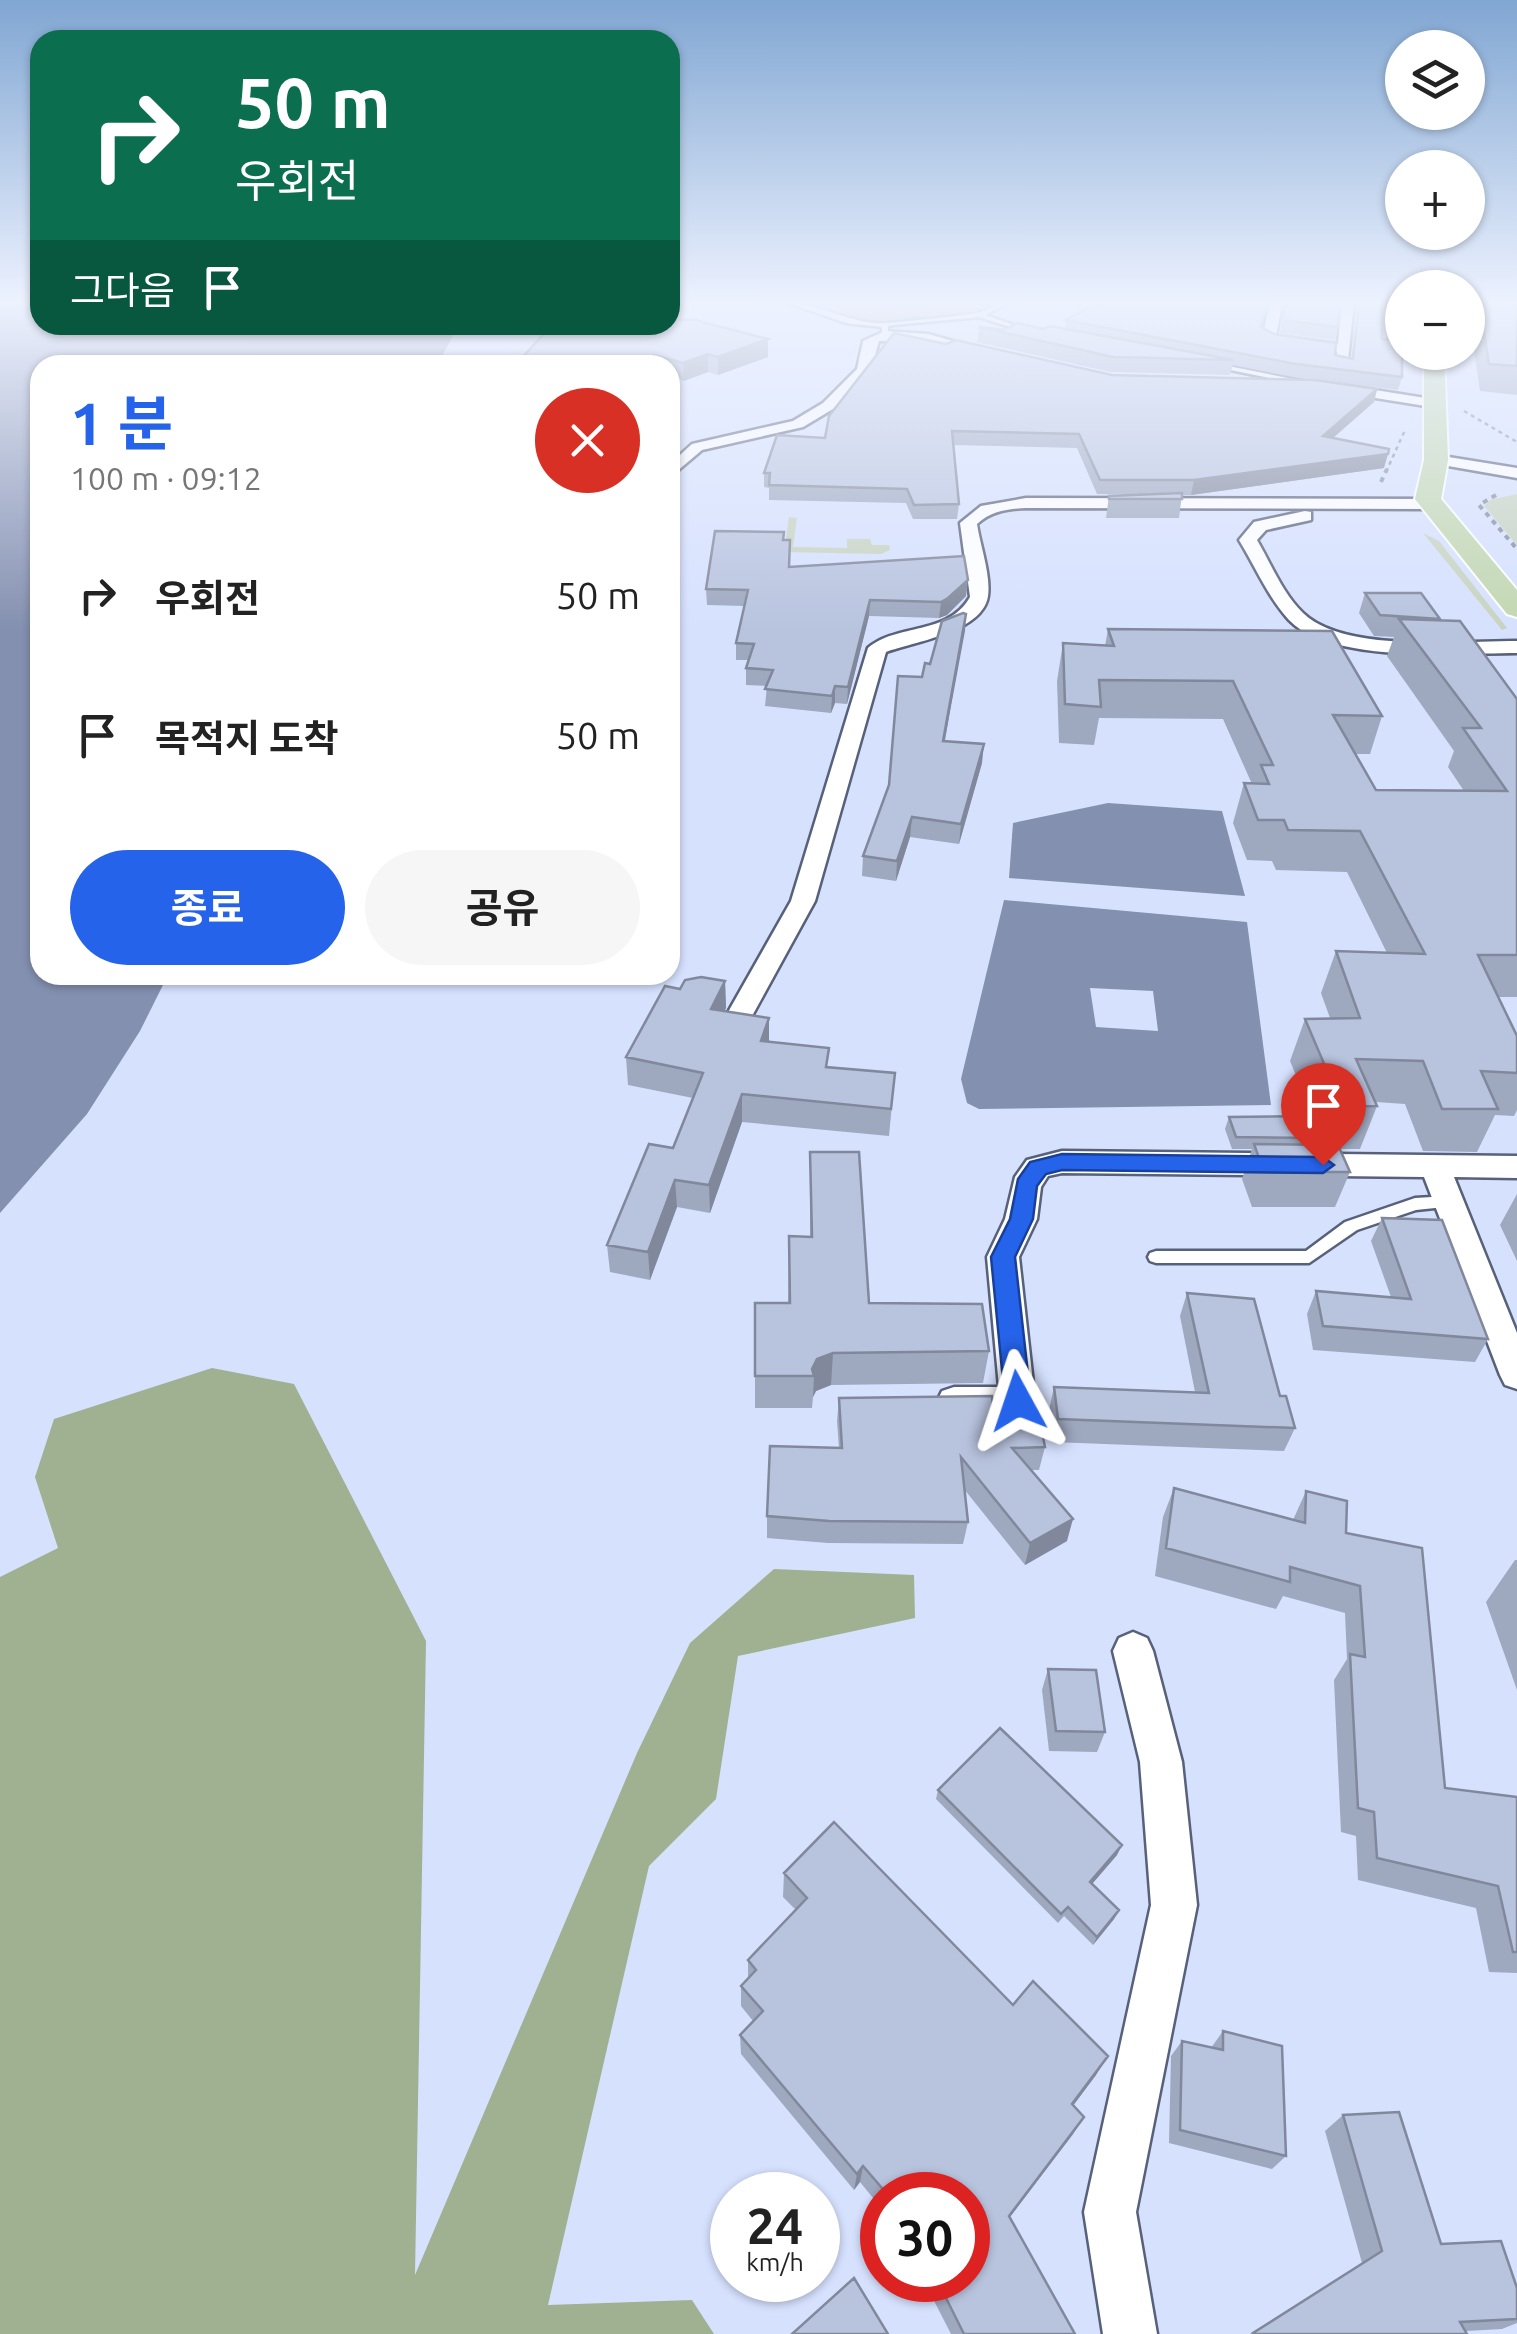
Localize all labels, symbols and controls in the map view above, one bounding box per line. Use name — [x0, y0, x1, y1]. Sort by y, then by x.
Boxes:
map controls — [1385, 30, 1485, 370]
button: layers — [1385, 30, 1485, 130]
text: 50 m — [235, 63, 391, 141]
icon: right — [70, 70, 200, 200]
button: + — [1385, 150, 1485, 250]
text: 우회전 — [235, 155, 359, 206]
icon: arrive — [195, 260, 250, 315]
text: 그다음 — [70, 269, 175, 311]
button: − — [1385, 270, 1485, 370]
button: close — [535, 388, 640, 493]
text: 1 분 — [70, 389, 173, 456]
text: 100 m · 09:12 — [70, 460, 262, 496]
icon: right — [70, 568, 125, 623]
text: 50 m — [556, 574, 640, 616]
text: 우회전 — [155, 577, 260, 619]
icon: arrive — [70, 708, 125, 763]
text: 50 m — [556, 714, 640, 756]
text: 목적지 도착 — [155, 717, 339, 759]
button: 종료 — [70, 850, 345, 965]
button: 공유 — [365, 850, 640, 965]
pin — [1281, 1063, 1366, 1166]
icon: arrive — [1296, 1078, 1351, 1133]
position arrow — [966, 1349, 1070, 1453]
speed limit sign: 30 — [860, 2172, 990, 2302]
text: 24 — [747, 2197, 803, 2253]
text: km/h — [746, 2248, 804, 2276]

